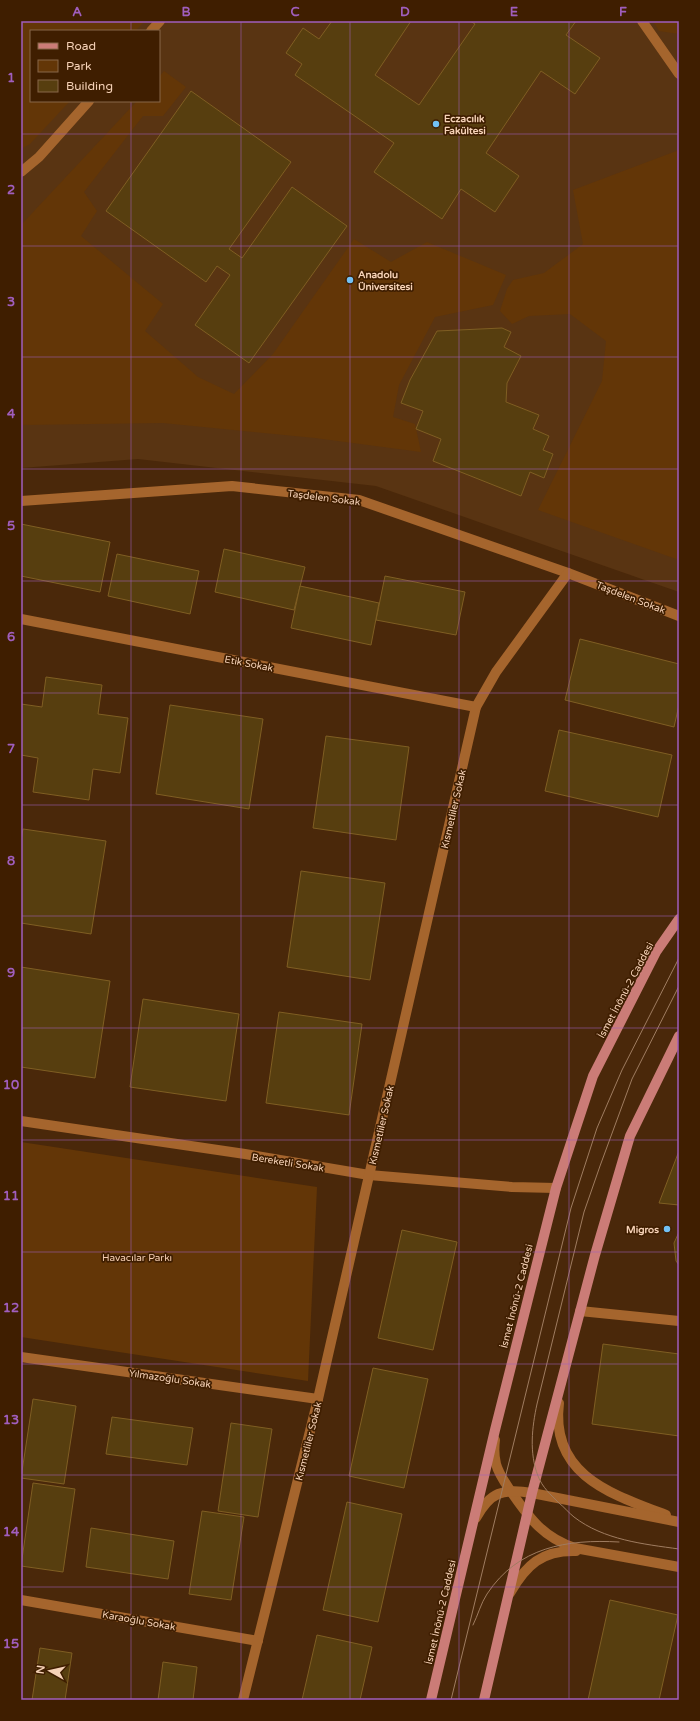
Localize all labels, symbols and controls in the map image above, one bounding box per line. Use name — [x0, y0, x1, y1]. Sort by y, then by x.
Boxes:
text: A — [72, 4, 82, 20]
text: B — [181, 4, 191, 20]
text: C — [290, 4, 300, 20]
text: D — [400, 4, 410, 20]
text: E — [510, 4, 518, 20]
text: F — [619, 4, 627, 20]
legend — [30, 30, 160, 102]
text: Road — [66, 39, 96, 53]
text: Park — [66, 59, 92, 73]
text: 1 — [7, 70, 15, 86]
text: Building — [66, 79, 113, 93]
place label: Eczacılık Fakültesi — [444, 113, 486, 137]
marker: Eczacılık Fakültesi — [431, 119, 441, 129]
text: 2 — [7, 182, 15, 198]
place label: Anadolu Üniversitesi — [358, 269, 413, 293]
marker: Anadolu Üniversitesi — [345, 275, 355, 285]
text: 3 — [7, 294, 15, 310]
text: 4 — [7, 406, 16, 422]
street label: Taşdelen Sokak — [287, 488, 361, 508]
text: 5 — [7, 518, 15, 534]
street label: Taşdelen Sokak — [594, 579, 667, 617]
text: 6 — [7, 629, 15, 645]
street label: Etik Sokak — [223, 653, 275, 675]
text: 7 — [7, 741, 15, 757]
street label: Kısmetliler Sokak — [439, 768, 469, 850]
text: 8 — [7, 853, 15, 869]
street label: İsmet İnönü-2 Caddesi — [595, 940, 656, 1041]
text: 9 — [7, 965, 15, 981]
text: 10 — [3, 1077, 19, 1093]
street label: Kısmetliler Sokak — [367, 1084, 397, 1166]
street label: Bereketli Sokak — [251, 1151, 325, 1175]
text: 11 — [3, 1188, 19, 1204]
place label: Migros — [626, 1224, 659, 1236]
marker: Migros — [662, 1224, 672, 1234]
street label: İsmet İnönü-2 Caddesi — [498, 1243, 536, 1350]
park label: Havacılar Parkı — [102, 1252, 172, 1264]
text: 12 — [3, 1300, 19, 1316]
street label: Yılmazoğlu Sokak — [128, 1367, 212, 1391]
street label: Kısmetliler Sokak — [293, 1400, 325, 1482]
text: 13 — [3, 1412, 19, 1428]
text: 14 — [3, 1524, 20, 1540]
street label: İsmet İnönü-2 Caddesi — [423, 1559, 459, 1666]
street label: Karaoğlu Sokak — [101, 1609, 177, 1633]
text: 15 — [3, 1636, 19, 1652]
north arrow — [30, 1651, 70, 1691]
text: N — [34, 1664, 48, 1675]

